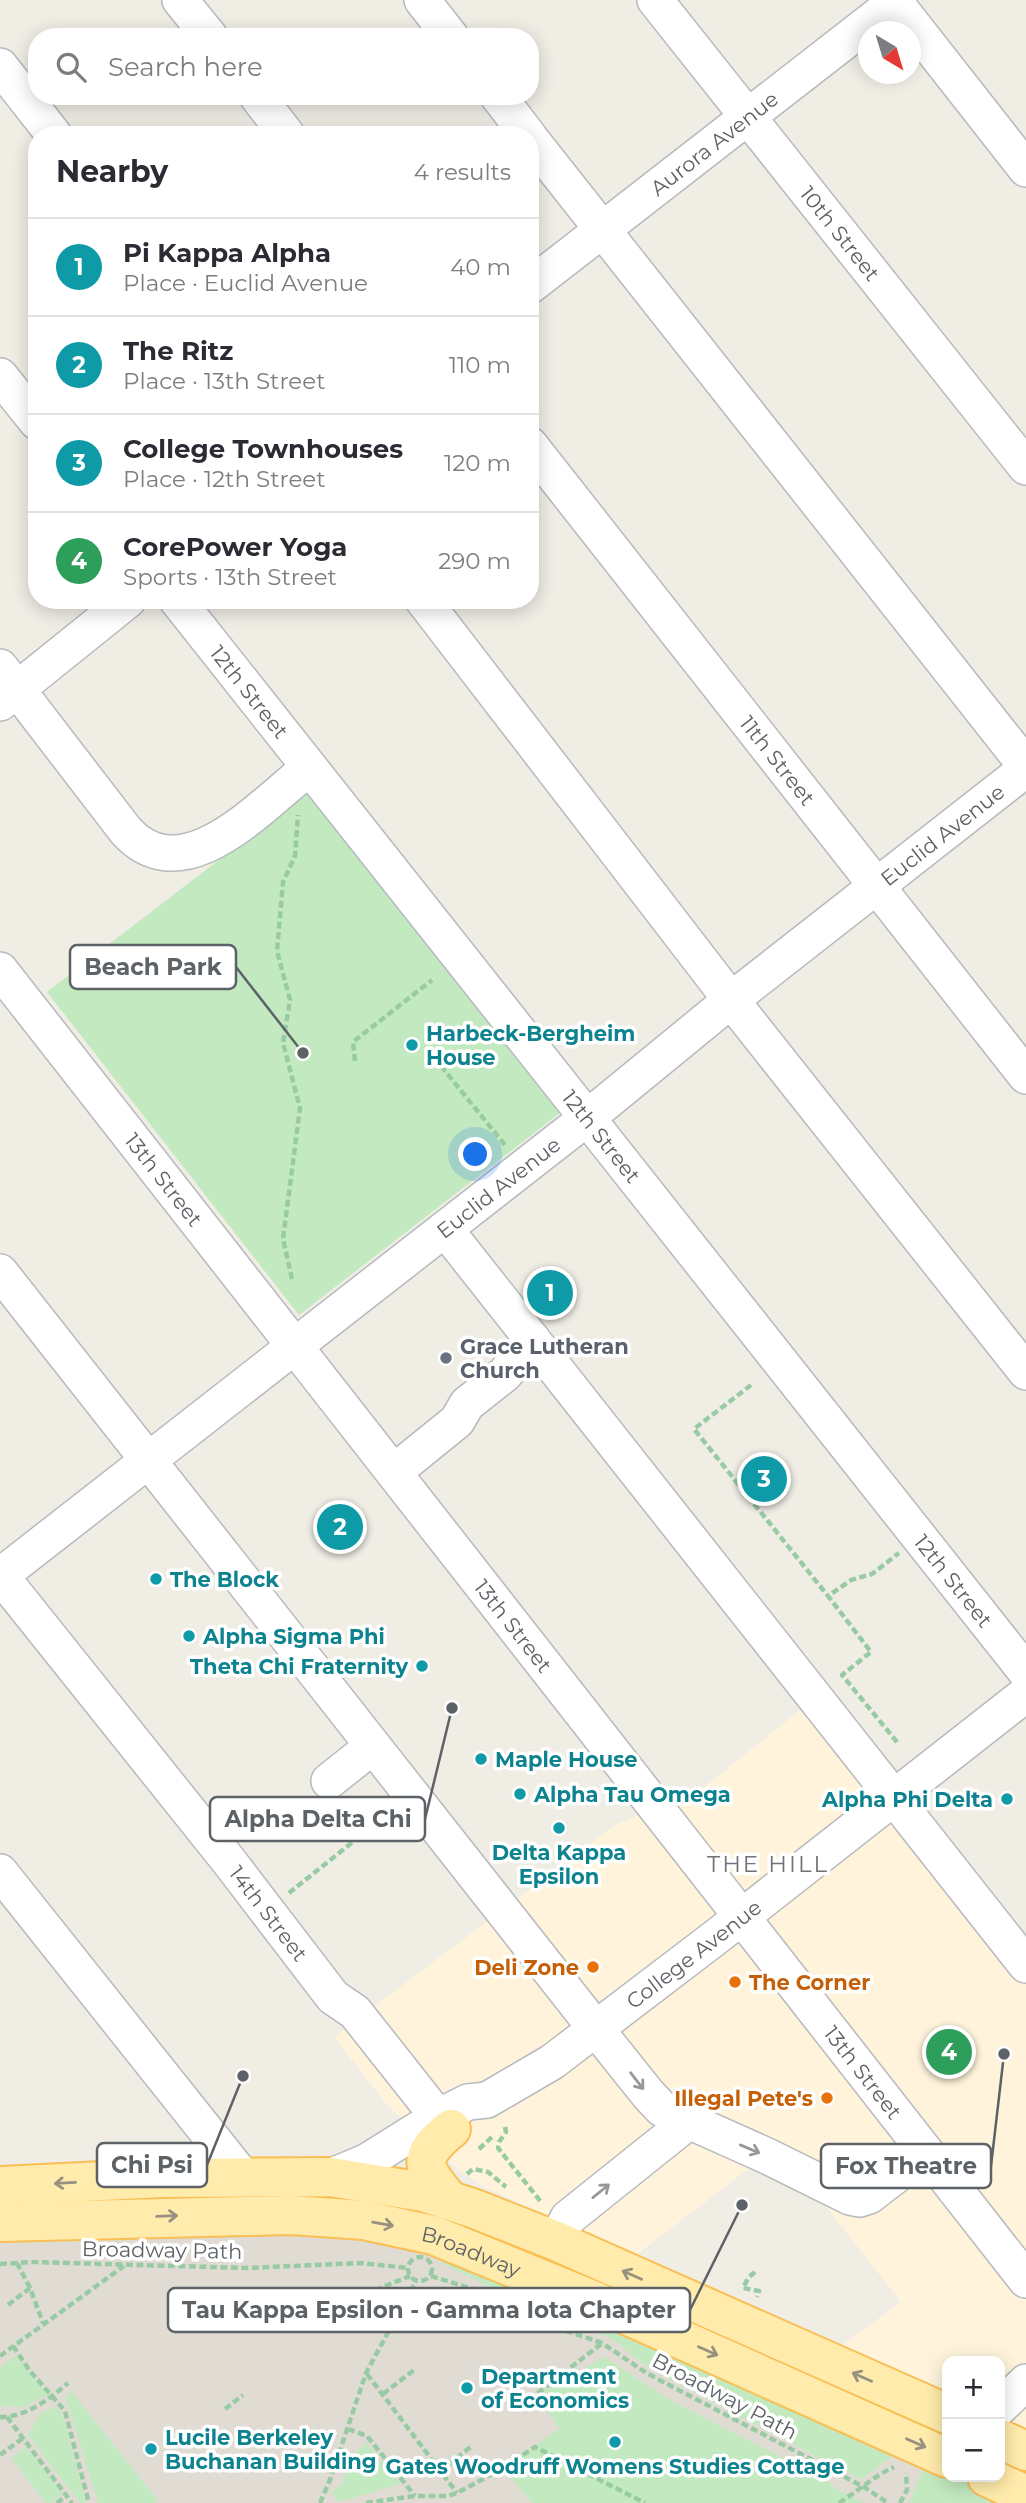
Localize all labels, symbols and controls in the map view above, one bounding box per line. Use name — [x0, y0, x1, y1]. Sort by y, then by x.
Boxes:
north arrow — [858, 21, 921, 84]
search box — [28, 28, 539, 105]
icon: search — [52, 48, 90, 86]
text: Search here — [108, 51, 263, 83]
street label: Aurora Avenue — [645, 86, 783, 200]
text: Nearby — [56, 153, 168, 190]
text: 4 results — [414, 158, 511, 186]
street label: 10th Street — [795, 181, 885, 286]
text: Pi Kappa Alpha — [123, 237, 331, 269]
text: 1 — [74, 253, 84, 281]
text: 40 m — [450, 253, 511, 281]
text: Place · Euclid Avenue — [123, 269, 368, 297]
text: The Ritz — [123, 335, 233, 367]
text: 2 — [72, 351, 86, 379]
text: 110 m — [449, 351, 511, 379]
text: Place · 13th Street — [123, 367, 325, 395]
text: College Townhouses — [123, 433, 403, 465]
text: 3 — [72, 449, 86, 477]
text: 120 m — [444, 449, 511, 477]
text: Place · 12th Street — [123, 465, 326, 493]
text: CorePower Yoga — [123, 531, 347, 563]
text: 4 — [71, 547, 87, 575]
text: 290 m — [438, 547, 511, 575]
text: Sports · 13th Street — [123, 563, 337, 591]
street label: 12th Street — [205, 640, 294, 743]
street label: 11th Street — [735, 710, 821, 810]
street label: Euclid Avenue — [875, 778, 1009, 891]
callout: Beach Park — [70, 945, 236, 989]
text: Beach Park — [84, 953, 223, 981]
place label: Harbeck-Bergheim House — [426, 1021, 635, 1070]
marker: Harbeck-Bergheim House — [404, 1037, 420, 1053]
street label: 12th Street — [557, 1085, 646, 1188]
street label: 13th Street — [120, 1128, 208, 1231]
street label: Euclid Avenue — [431, 1131, 565, 1243]
your location — [458, 1137, 492, 1171]
pin: 1 — [527, 1267, 573, 1319]
place label: Grace Lutheran Church — [460, 1334, 629, 1383]
marker: Grace Lutheran Church — [438, 1350, 454, 1366]
pin: 3 — [741, 1453, 787, 1505]
pin: 2 — [317, 1501, 363, 1553]
street label: 12th Street — [909, 1529, 998, 1632]
place label: The Block — [170, 1567, 279, 1592]
marker: The Block — [148, 1571, 164, 1587]
street label: 13th Street — [469, 1574, 558, 1677]
place label: Alpha Sigma Phi — [202, 1624, 385, 1649]
marker: Alpha Sigma Phi — [181, 1628, 197, 1644]
place label: Theta Chi Fraternity — [190, 1654, 408, 1679]
marker: Theta Chi Fraternity — [414, 1658, 430, 1674]
place label: Maple House — [495, 1747, 638, 1772]
marker: Maple House — [473, 1751, 489, 1767]
place label: Alpha Tau Omega — [533, 1782, 731, 1807]
marker: Alpha Tau Omega — [512, 1786, 528, 1802]
place label: Alpha Phi Delta — [821, 1787, 993, 1812]
marker: Alpha Phi Delta — [999, 1791, 1015, 1807]
callout: Alpha Delta Chi — [210, 1797, 425, 1841]
text: Alpha Delta Chi — [223, 1805, 412, 1833]
marker: Delta Kappa Epsilon — [551, 1820, 567, 1836]
place label: Delta Kappa Epsilon — [492, 1840, 626, 1889]
district label: THE HILL — [707, 1850, 829, 1878]
street label: 14th Street — [224, 1861, 313, 1966]
street label: College Avenue — [621, 1894, 766, 2013]
place label: Deli Zone — [474, 1955, 579, 1980]
marker: Deli Zone — [585, 1959, 601, 1975]
place label: The Corner — [749, 1970, 870, 1995]
marker: The Corner — [727, 1974, 743, 1990]
street label: 13th Street — [819, 2021, 907, 2124]
pin: 4 — [926, 2026, 972, 2078]
one-way arrow — [630, 2071, 645, 2089]
place label: Illegal Pete's — [674, 2086, 813, 2111]
marker: Illegal Pete's — [819, 2090, 835, 2106]
callout: Chi Psi — [97, 2143, 207, 2187]
one-way arrow — [739, 2143, 761, 2156]
callout: Fox Theatre — [821, 2144, 991, 2188]
text: Chi Psi — [111, 2151, 193, 2179]
text: Fox Theatre — [835, 2152, 977, 2180]
one-way arrow — [55, 2177, 77, 2190]
one-way arrow — [592, 2183, 610, 2199]
one-way arrow — [155, 2210, 178, 2223]
one-way arrow — [371, 2218, 394, 2231]
street label: Broadway — [419, 2220, 525, 2282]
street label: Broadway Path — [82, 2236, 242, 2264]
one-way arrow — [622, 2268, 643, 2281]
callout: Tau Kappa Epsilon - Gamma Iota Chapter — [168, 2288, 690, 2332]
text: Tau Kappa Epsilon - Gamma Iota Chapter — [182, 2296, 676, 2324]
one-way arrow — [697, 2345, 718, 2358]
street label: Broadway Path — [648, 2347, 802, 2445]
map controls — [942, 2356, 1005, 2482]
button: + — [942, 2356, 1005, 2419]
place label: Department of Economics — [481, 2364, 629, 2413]
one-way arrow — [852, 2370, 874, 2383]
marker: Department of Economics — [459, 2380, 475, 2396]
button: − — [942, 2419, 1005, 2482]
place label: Lucile Berkeley Buchanan Building — [165, 2425, 377, 2474]
marker: Gates Woodruff Womens Studies Cottage — [607, 2434, 623, 2450]
one-way arrow — [905, 2437, 926, 2450]
marker: Lucile Berkeley Buchanan Building — [143, 2441, 159, 2457]
place label: Gates Woodruff Womens Studies Cottage — [386, 2454, 844, 2479]

